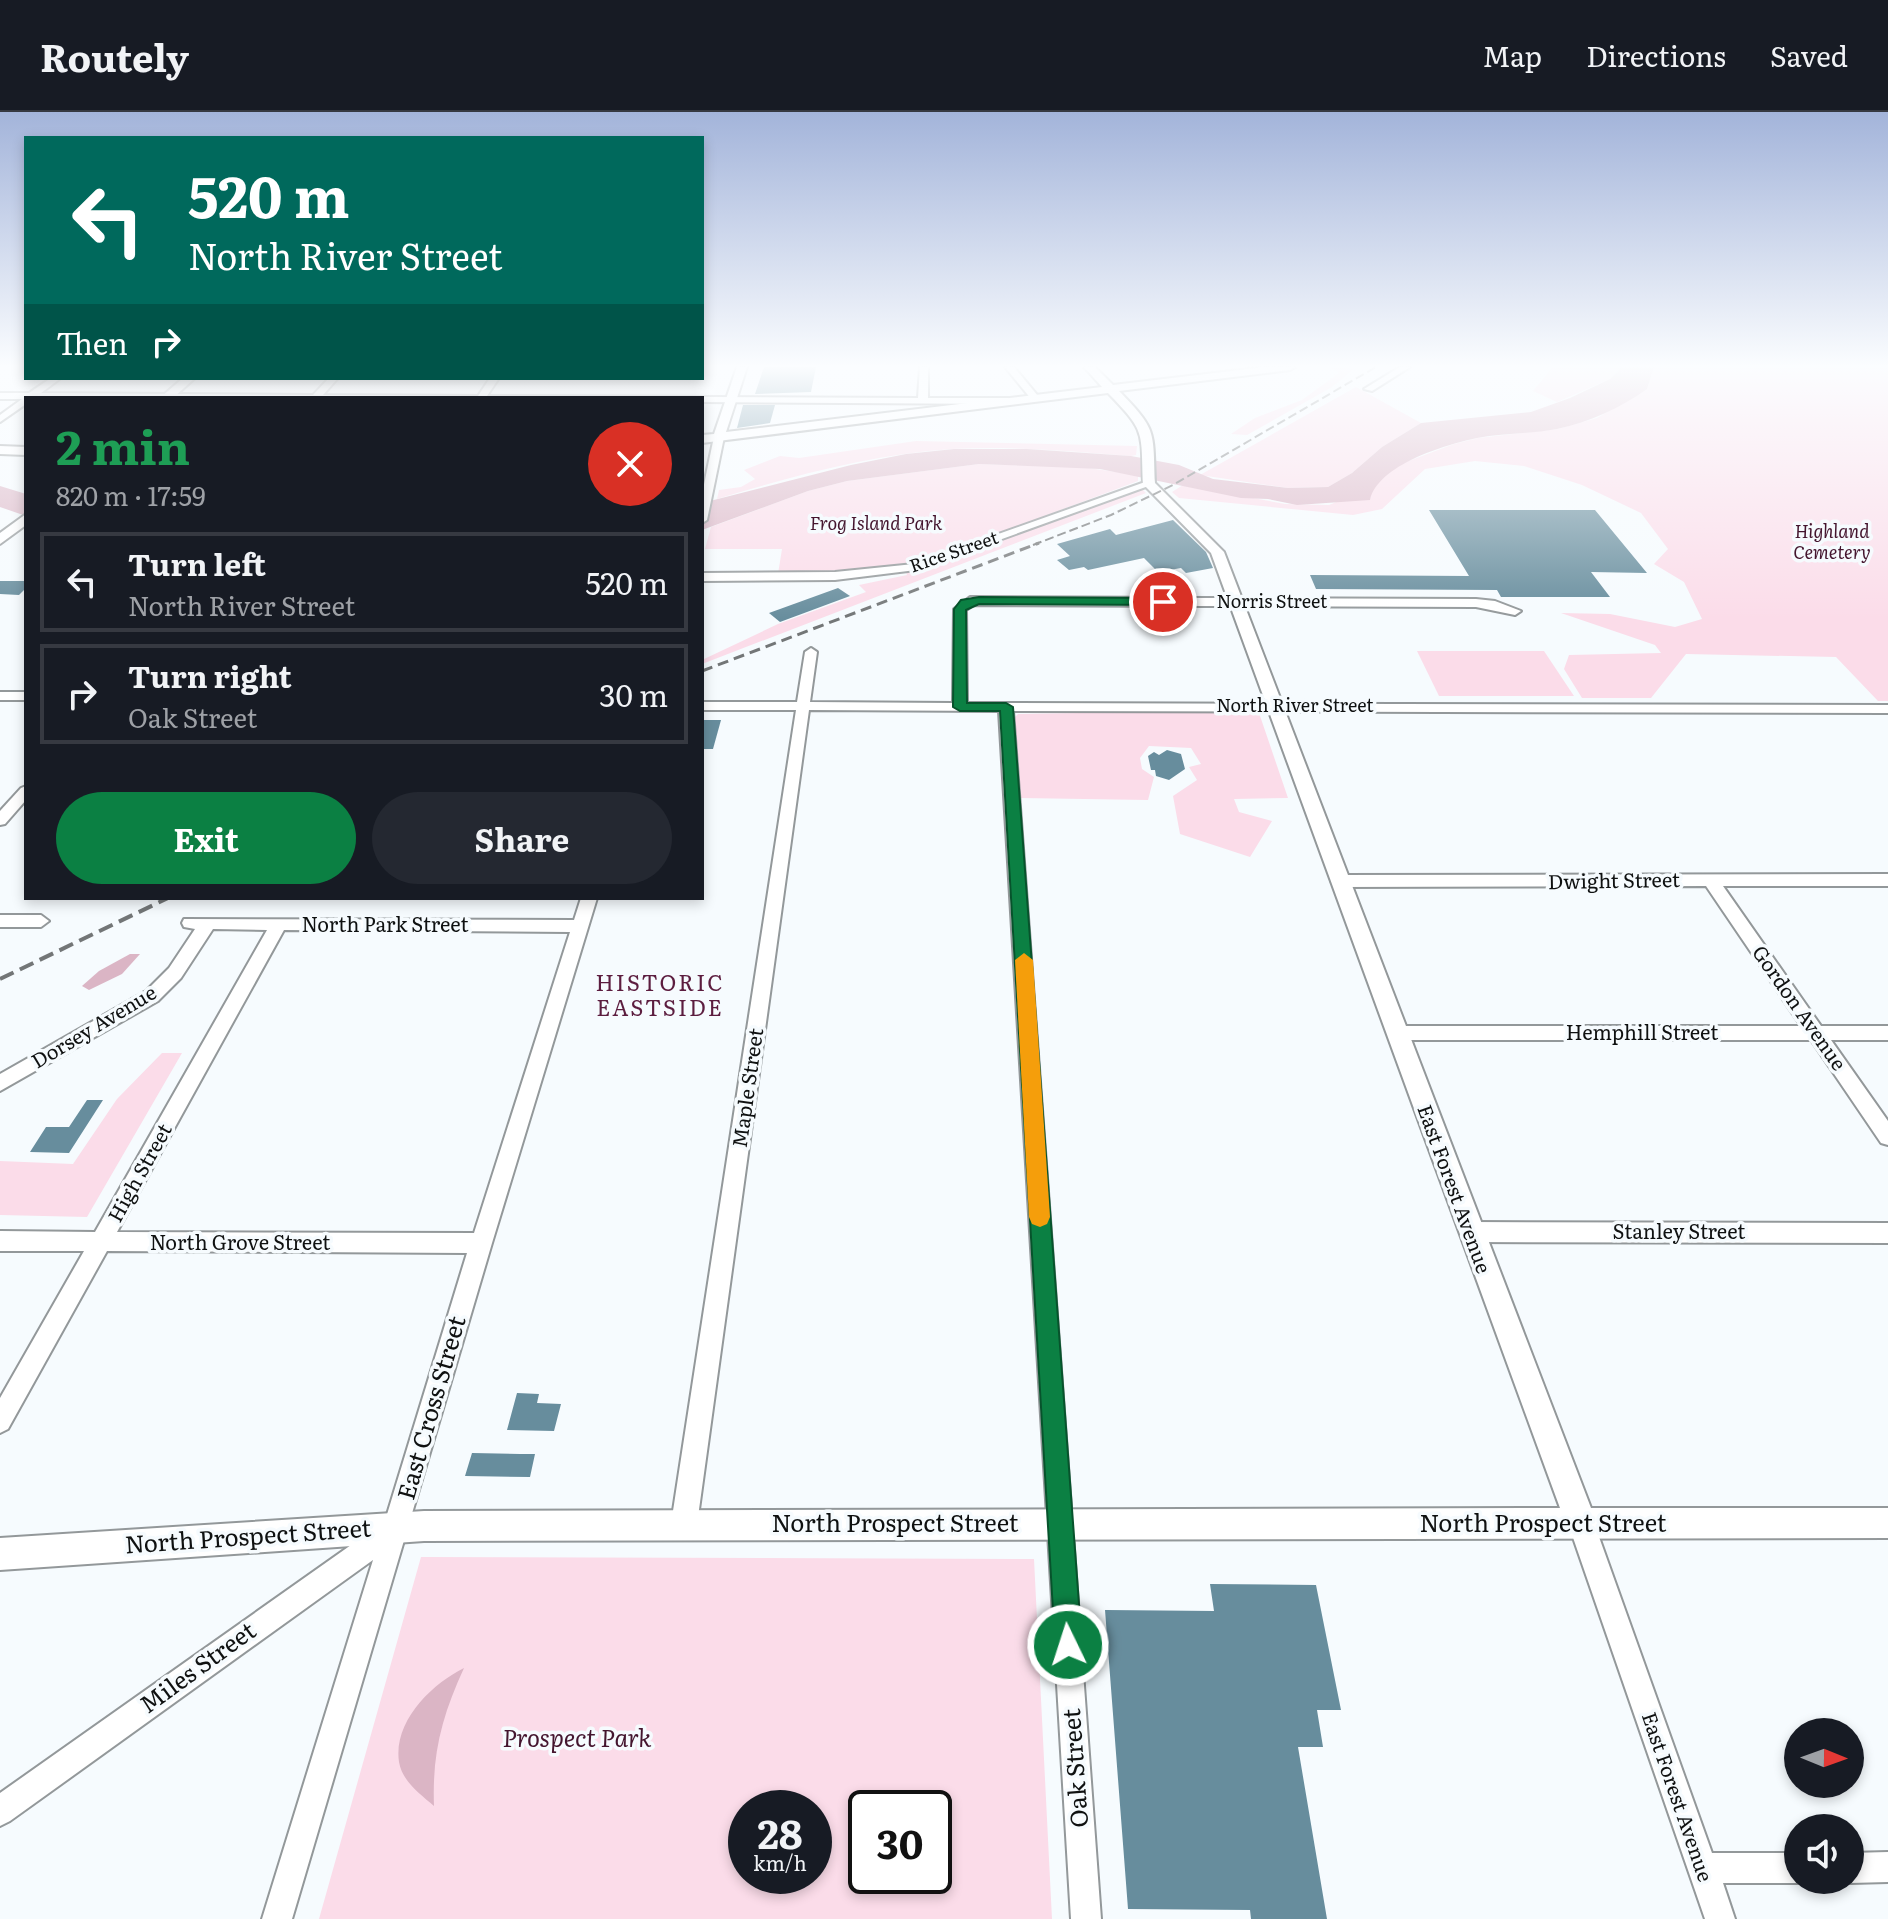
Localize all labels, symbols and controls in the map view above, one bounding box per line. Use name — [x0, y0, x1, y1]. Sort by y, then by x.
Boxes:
text: Routely — [40, 27, 189, 84]
text: Map — [1483, 34, 1542, 76]
text: Directions — [1586, 34, 1726, 76]
text: Saved — [1770, 34, 1848, 76]
text: 520 m — [188, 152, 350, 235]
icon: left — [56, 168, 160, 272]
text: North River Street — [188, 228, 503, 281]
text: Then — [56, 320, 128, 364]
icon: right — [144, 320, 188, 364]
text: 2 min — [56, 409, 190, 480]
button: close — [588, 422, 672, 506]
text: 820 m · 17:59 — [56, 475, 206, 514]
park label: Frog Island Park — [810, 509, 942, 536]
park label: Highland Cemetery — [1793, 517, 1871, 565]
street label: Rice Street — [905, 523, 1002, 578]
text: Turn left — [128, 541, 266, 585]
icon: left — [60, 560, 104, 604]
text: 520 m — [585, 560, 668, 604]
pin — [1129, 568, 1197, 636]
icon: arrive — [1141, 580, 1185, 624]
text: North River Street — [128, 585, 355, 624]
street label: Norris Street — [1217, 587, 1328, 614]
text: Turn right — [128, 653, 292, 697]
icon: right — [60, 672, 104, 716]
text: 30 m — [599, 672, 668, 716]
street label: North River Street — [1216, 691, 1374, 718]
text: Oak Street — [128, 697, 257, 736]
button: Exit — [56, 792, 356, 884]
button: Share — [372, 792, 672, 884]
street label: Dwight Street — [1548, 863, 1680, 895]
street label: North Park Street — [301, 908, 469, 938]
street label: Gordon Avenue — [1746, 938, 1855, 1076]
district label: HISTORIC EASTSIDE — [595, 965, 725, 1023]
street label: Dorsey Avenue — [25, 976, 161, 1074]
street label: Hemphill Street — [1566, 1016, 1718, 1046]
street label: Maple Street — [723, 1026, 769, 1149]
street label: East Forest Avenue — [1411, 1100, 1500, 1277]
street label: High Street — [99, 1117, 178, 1227]
street label: Stanley Street — [1613, 1215, 1745, 1245]
street label: North Grove Street — [150, 1226, 330, 1256]
street label: East Cross Street — [387, 1311, 473, 1503]
street label: North Prospect Street — [772, 1504, 1019, 1539]
street label: North Prospect Street — [1420, 1504, 1667, 1539]
street label: North Prospect Street — [123, 1508, 372, 1561]
position arrow — [1026, 1603, 1110, 1687]
street label: Miles Street — [131, 1612, 262, 1720]
street label: Oak Street — [1052, 1707, 1095, 1829]
street label: East Forest Avenue — [1636, 1707, 1722, 1885]
north arrow — [1784, 1718, 1864, 1798]
map controls — [1784, 1718, 1864, 1894]
park label: Prospect Park — [503, 1719, 652, 1754]
speed limit sign: 30 — [848, 1790, 952, 1894]
text: 28 — [757, 1802, 803, 1861]
button: sound — [1784, 1814, 1864, 1894]
text: km/h — [753, 1847, 807, 1877]

